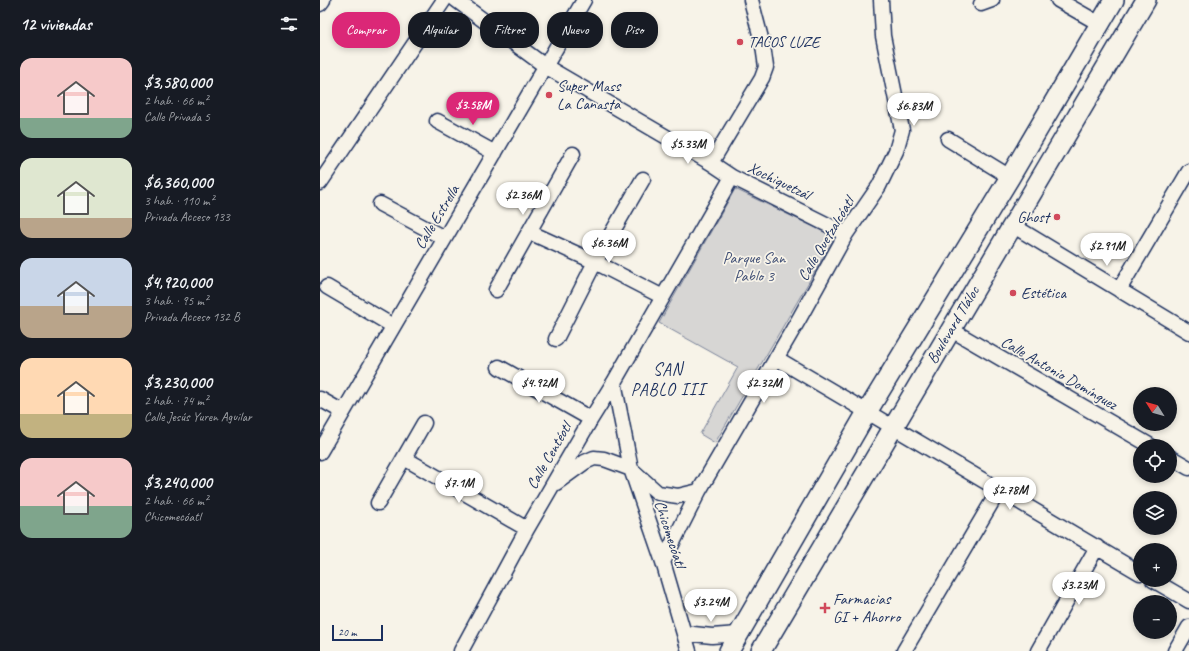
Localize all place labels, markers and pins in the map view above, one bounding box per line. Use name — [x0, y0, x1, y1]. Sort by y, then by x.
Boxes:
place label: TACOS LUZE — [748, 32, 822, 52]
marker: TACOS LUZE — [735, 37, 745, 47]
place label: Super Mass La Canasta — [557, 76, 622, 114]
marker: Super Mass La Canasta — [544, 90, 554, 100]
pin: $3.58M — [440, 92, 506, 126]
pin: $6.83M — [881, 93, 947, 127]
pin: $5.33M — [655, 131, 721, 165]
pin: $2.36M — [490, 182, 556, 216]
place label: Ghost — [1017, 207, 1052, 227]
marker: Ghost — [1052, 212, 1062, 222]
pin: $6.36M — [576, 230, 642, 264]
pin: $2.91M — [1074, 233, 1140, 267]
place label: Estética — [1021, 283, 1067, 303]
marker: Estética — [1008, 288, 1018, 298]
pin: $4.92M — [506, 370, 572, 404]
pin: $2.32M — [731, 370, 797, 404]
pin: $7.1M — [431, 470, 487, 504]
pin: $2.78M — [977, 477, 1043, 511]
pin: $3.23M — [1046, 572, 1112, 606]
pin: $3.24M — [678, 589, 744, 623]
place label: Farmacias GI + Ahorro — [833, 589, 903, 627]
marker: Farmacias GI + Ahorro — [820, 603, 830, 613]

